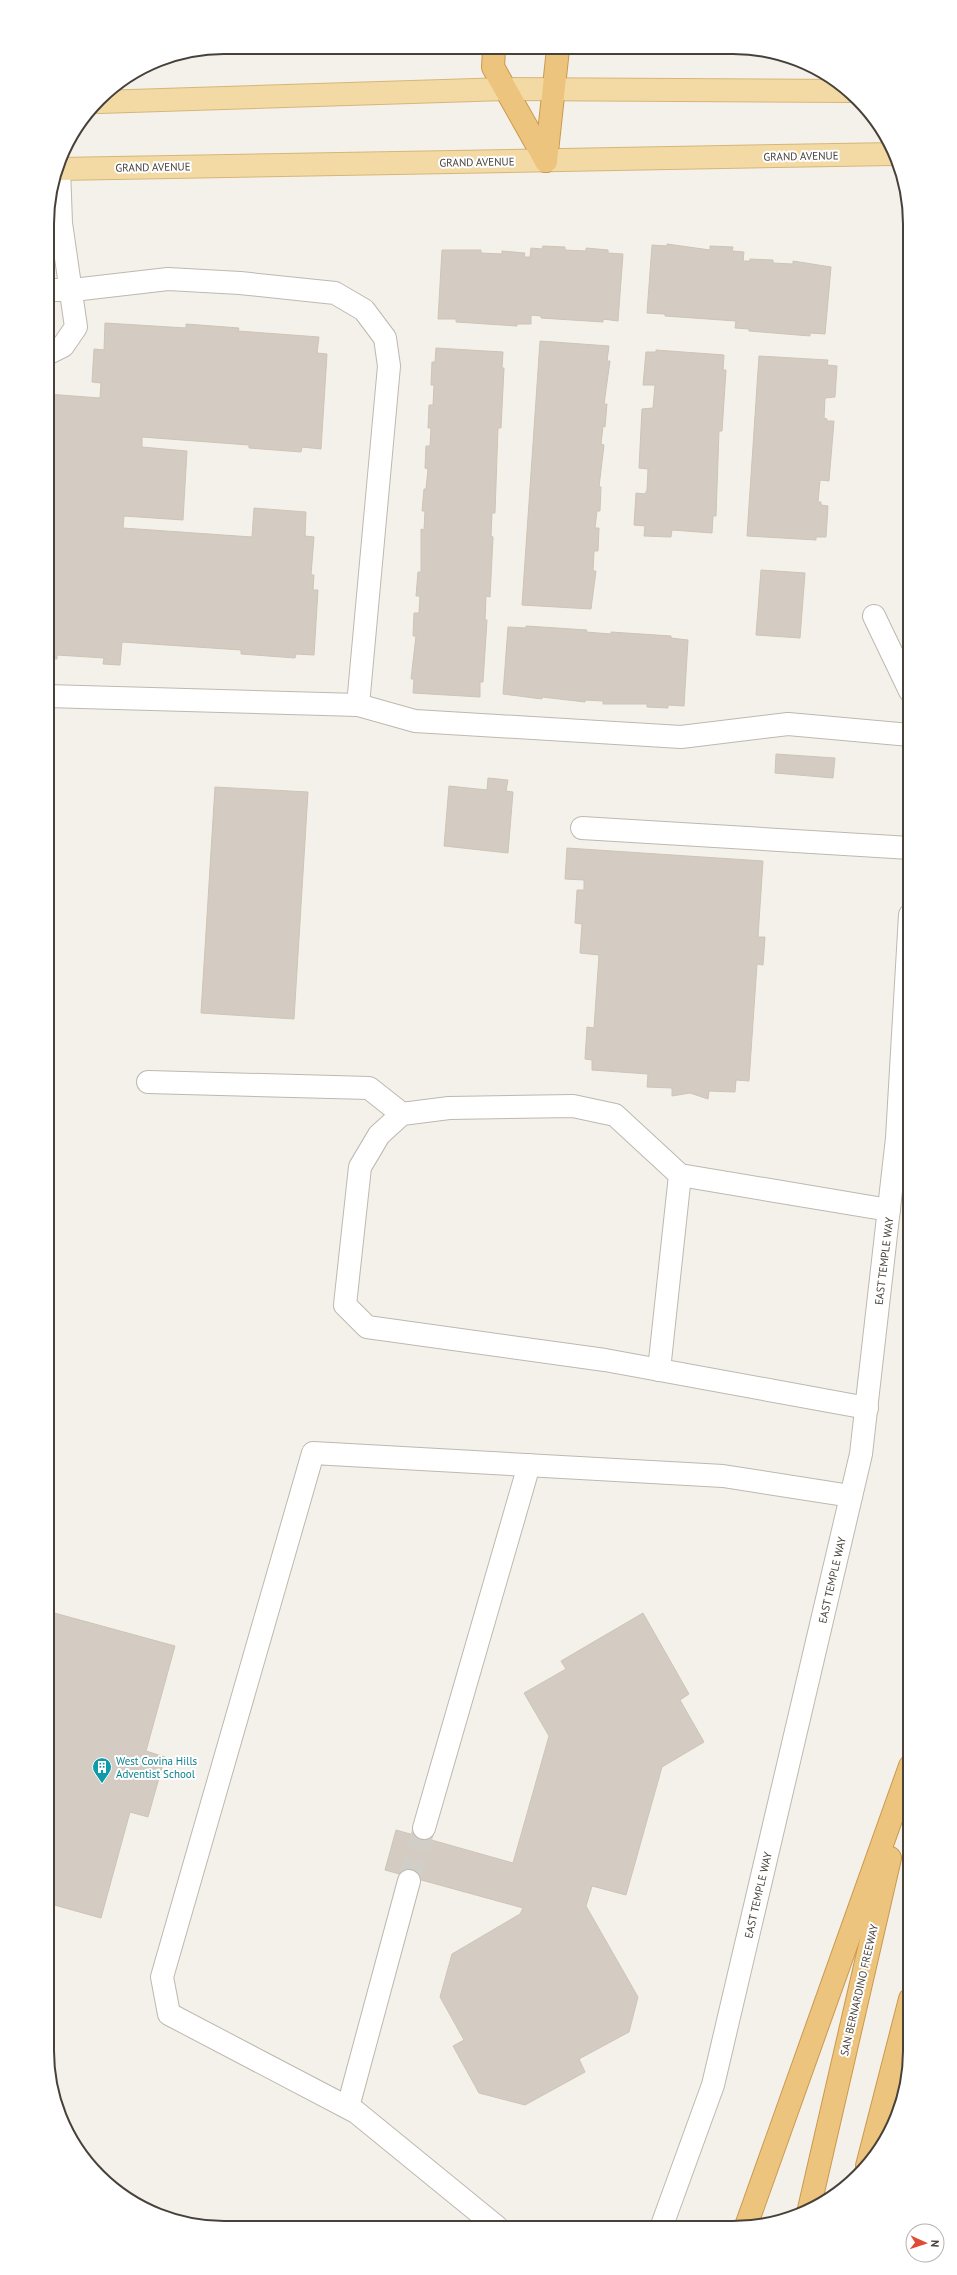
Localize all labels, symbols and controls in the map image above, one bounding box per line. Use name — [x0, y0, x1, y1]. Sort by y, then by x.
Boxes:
street label: GRAND AVENUE — [763, 148, 839, 164]
street label: GRAND AVENUE — [439, 154, 515, 170]
street label: GRAND AVENUE — [115, 159, 191, 175]
street label: EAST TEMPLE WAY — [872, 1216, 896, 1306]
street label: EAST TEMPLE WAY — [815, 1535, 849, 1625]
place label: West Covina Hills Adventist School — [116, 1754, 198, 1781]
building icon: West Covina Hills Adventist School — [91, 1756, 113, 1784]
street label: EAST TEMPLE WAY — [741, 1850, 775, 1940]
street label: SAN BERNARDINO FREEWAY — [837, 1922, 881, 2057]
north arrow — [905, 2223, 945, 2263]
text: N — [928, 2240, 942, 2248]

